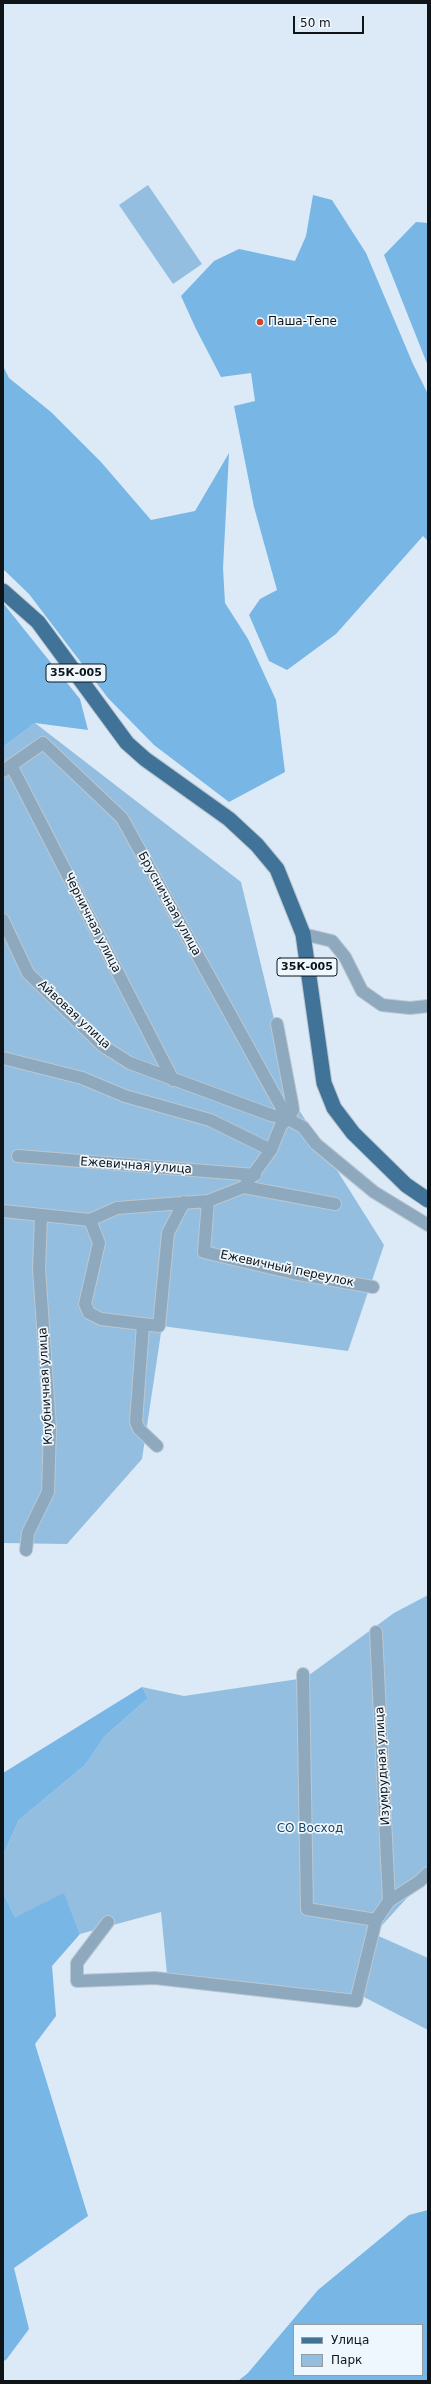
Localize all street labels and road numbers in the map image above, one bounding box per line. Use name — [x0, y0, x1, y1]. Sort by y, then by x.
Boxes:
road number: 35К-005 — [46, 664, 106, 682]
street label: Брусничная улица — [134, 850, 204, 958]
street label: Черничная улица — [61, 871, 123, 975]
road number: 35К-005 — [277, 958, 337, 976]
street label: Айвовая улица — [35, 978, 113, 1052]
street label: Ежевичная улица — [80, 1155, 192, 1177]
street label: Ежевичный переулок — [219, 1248, 355, 1290]
street label: Клубничная улица — [36, 1327, 56, 1445]
street label: Изумрудная улица — [373, 1706, 393, 1826]

